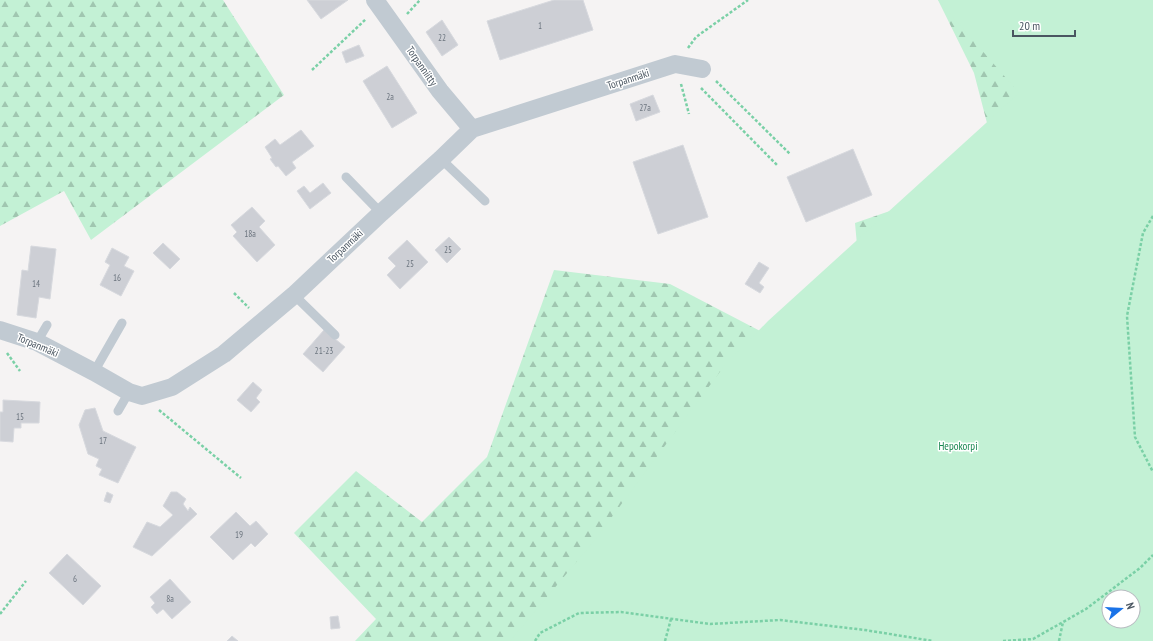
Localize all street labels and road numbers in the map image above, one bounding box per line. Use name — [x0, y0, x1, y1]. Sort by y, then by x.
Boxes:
street label: Torpanniitty — [403, 43, 441, 89]
street label: Torpanmäki — [605, 66, 651, 92]
street label: Torpanmäki — [324, 226, 366, 266]
street label: Torpanmäki — [15, 330, 61, 360]

